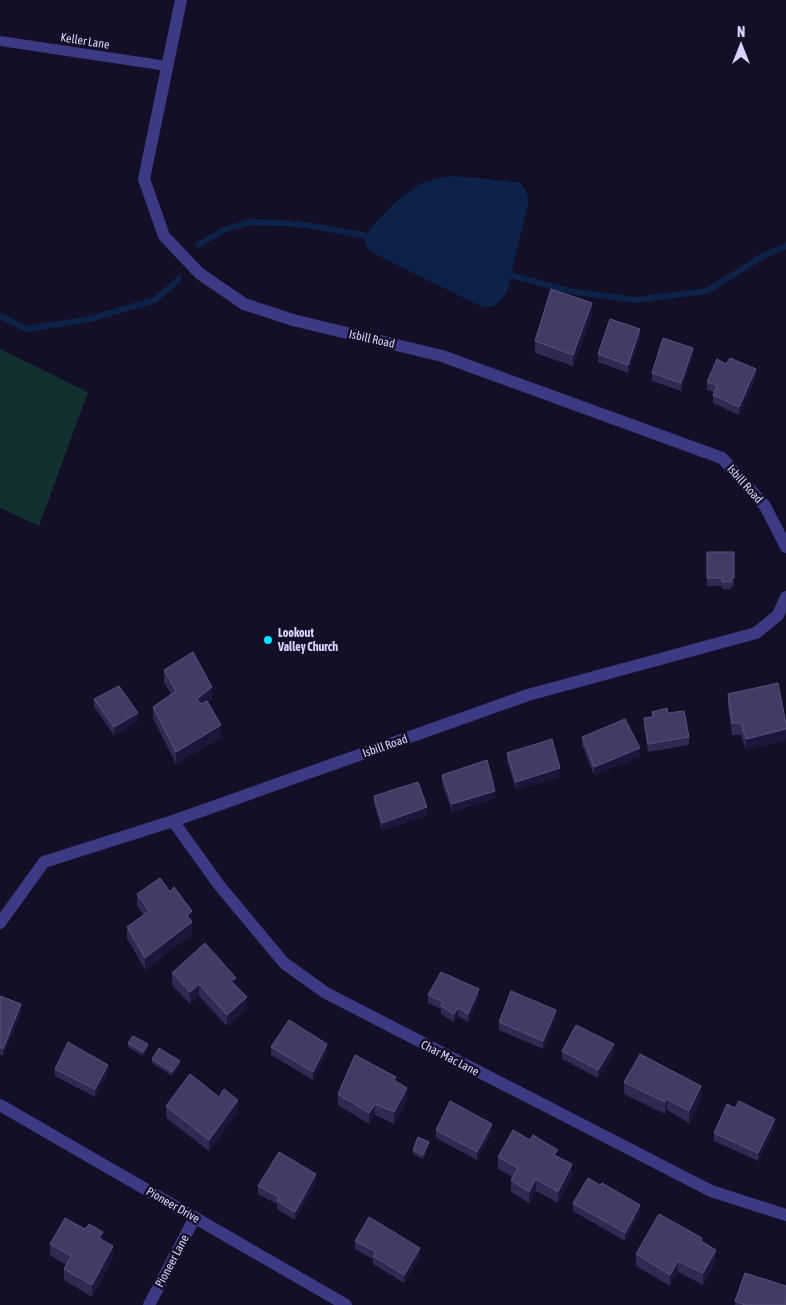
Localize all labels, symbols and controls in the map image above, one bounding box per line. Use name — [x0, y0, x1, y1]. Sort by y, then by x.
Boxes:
north arrow — [716, 20, 766, 70]
text: N — [737, 24, 745, 40]
street label: Keller Lane — [59, 30, 111, 52]
street label: Isbill Road — [348, 327, 396, 351]
street label: Isbill Road — [724, 462, 766, 506]
place label: Lookout Valley Church — [277, 626, 338, 654]
marker: Lookout Valley Church — [262, 634, 274, 646]
street label: Isbill Road — [361, 732, 409, 760]
street label: Char Mac Lane — [419, 1037, 481, 1079]
street label: Pioneer Drive — [144, 1184, 202, 1226]
street label: Pioneer Lane — [152, 1232, 192, 1290]

